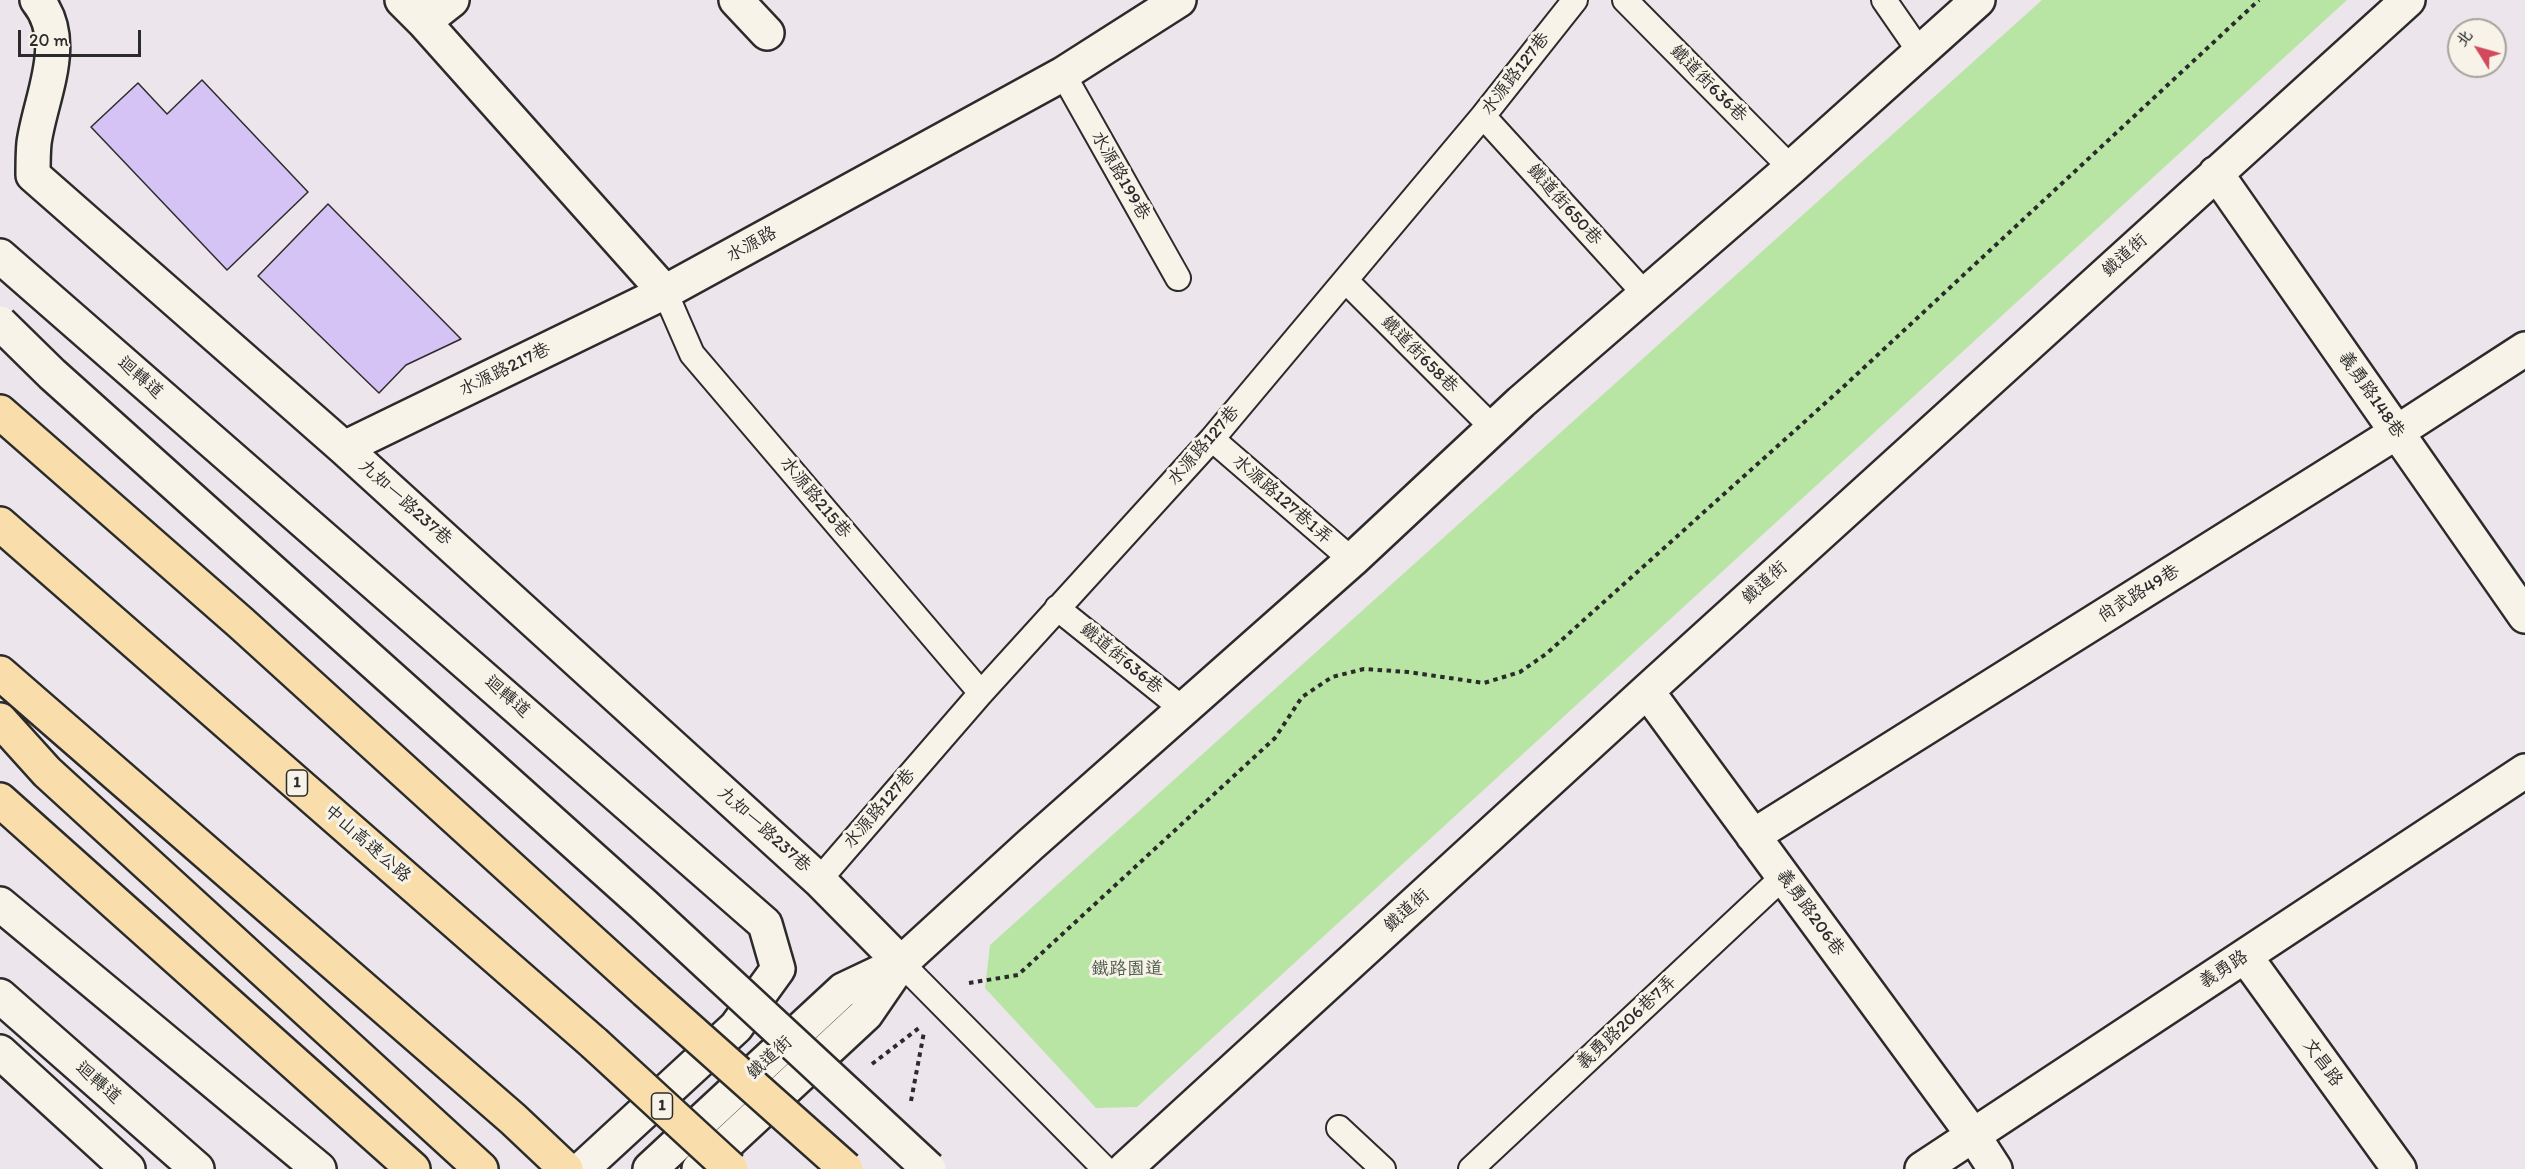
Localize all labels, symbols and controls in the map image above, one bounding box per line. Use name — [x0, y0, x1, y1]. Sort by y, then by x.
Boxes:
scale bar — [21, 18, 144, 56]
north arrow — [2447, 18, 2507, 78]
text: 北 — [2451, 26, 2476, 50]
street label: 水源路127巷 — [1477, 28, 1555, 120]
text: 20 m — [29, 29, 69, 51]
street label: 鐵道街636巷 — [1665, 41, 1751, 127]
street label: 水源路199巷 — [1086, 128, 1154, 224]
street label: 鐵道街650巷 — [1522, 160, 1606, 250]
street label: 水源路 — [723, 222, 781, 268]
street label: 鐵道街 — [2098, 230, 2152, 282]
street label: 鐵道街658巷 — [1376, 312, 1462, 398]
street label: 水源路217巷 — [456, 339, 554, 401]
street label: 義勇路148巷 — [2333, 347, 2409, 443]
street label: 迴轉道 — [113, 352, 167, 404]
street label: 水源路127巷 — [1163, 402, 1245, 490]
street label: 水源路127巷1弄 — [1228, 451, 1336, 549]
street label: 水源路215巷 — [775, 453, 855, 543]
street label: 九如一路237巷 — [354, 455, 456, 551]
street label: 鐵道街 — [1738, 557, 1792, 609]
street label: 尚武路49巷 — [2094, 560, 2184, 628]
street label: 鐵道街636巷 — [1075, 619, 1167, 699]
street label: 迴轉道 — [480, 671, 534, 723]
street label: 水源路127巷 — [839, 765, 921, 853]
road number: 1 — [286, 770, 308, 796]
street label: 九如一路237巷 — [713, 782, 815, 878]
street label: 中山高速公路 — [319, 800, 415, 888]
street label: 義勇路206巷 — [1771, 865, 1849, 961]
street label: 鐵道街 — [1380, 885, 1434, 937]
street label: 義勇路 — [2195, 946, 2253, 994]
park label: 鐵路園道 — [1091, 958, 1163, 980]
street label: 義勇路206巷7弄 — [1572, 971, 1682, 1075]
street label: 鐵道街 — [743, 1032, 797, 1084]
street label: 文昌路 — [2297, 1035, 2347, 1091]
street label: 迴轉道 — [71, 1057, 125, 1109]
road number: 1 — [652, 1093, 672, 1119]

